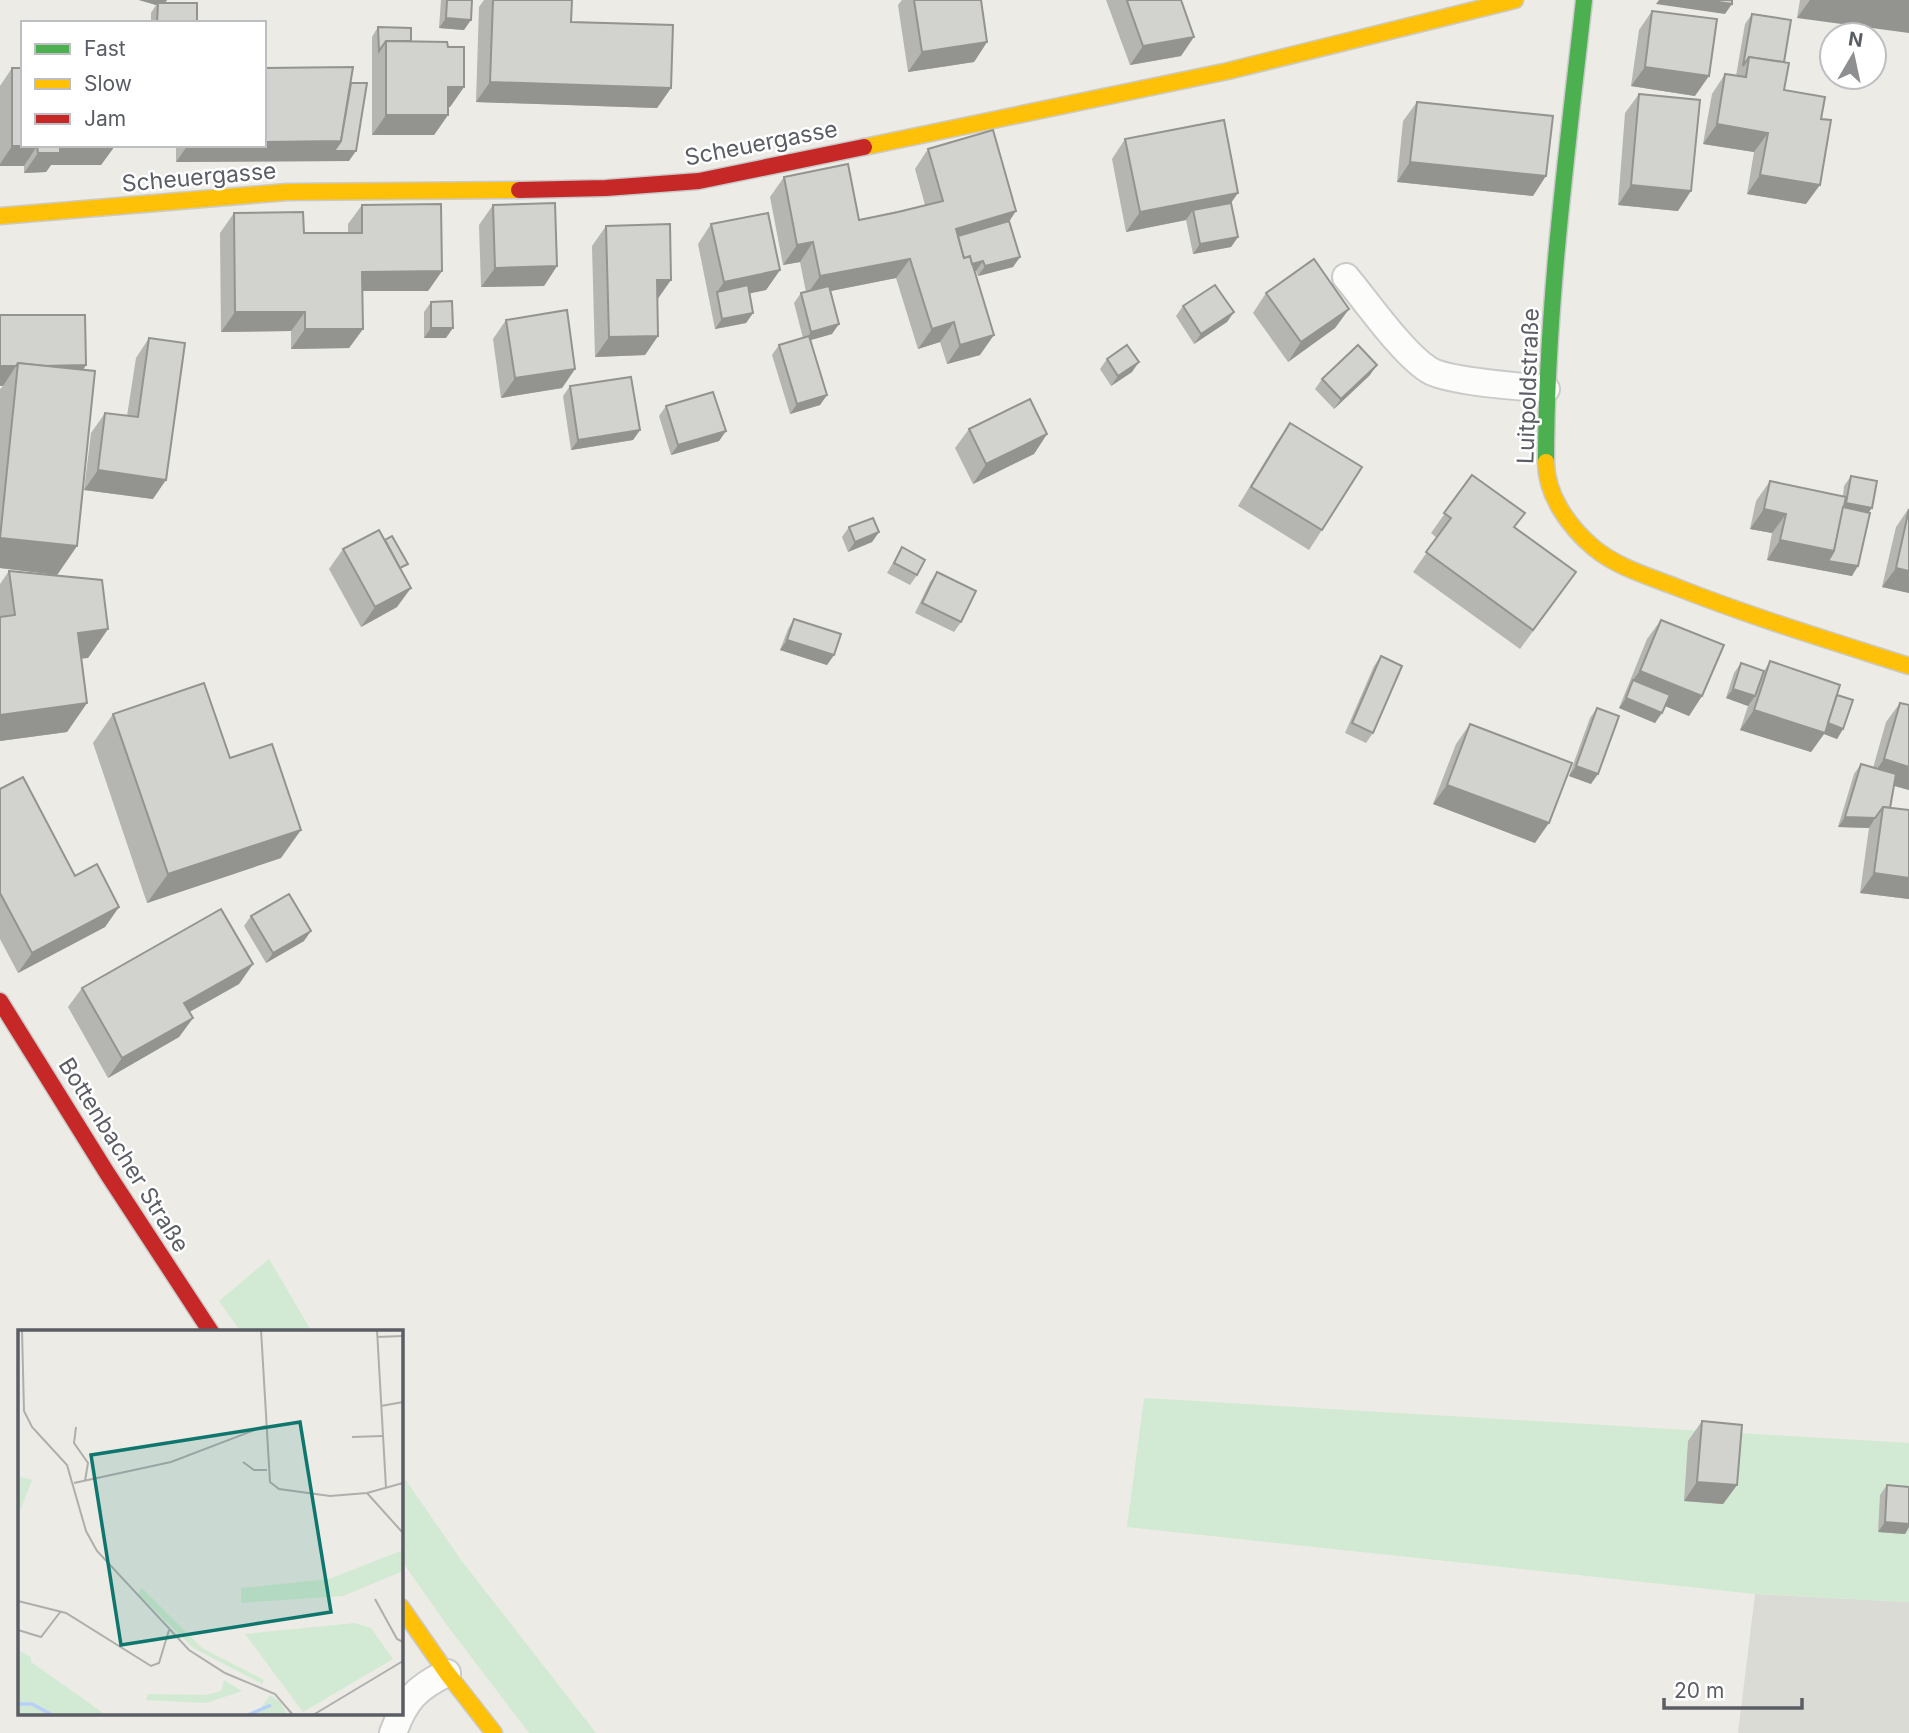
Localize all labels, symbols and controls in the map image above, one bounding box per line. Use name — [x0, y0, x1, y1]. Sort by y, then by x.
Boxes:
legend — [21, 21, 266, 147]
north arrow — [1818, 21, 1888, 91]
text: N — [1847, 27, 1865, 52]
text: Fast — [84, 36, 126, 61]
text: Slow — [84, 71, 132, 96]
text: Jam — [84, 106, 126, 131]
street label: Scheuergasse — [682, 114, 840, 172]
street label: Scheuergasse — [121, 156, 277, 198]
street label: Luitpoldstraße — [1511, 308, 1545, 464]
street label: Bottenbacher Straße — [53, 1053, 195, 1257]
inset map — [18, 1330, 402, 1716]
scale bar — [1664, 1666, 1802, 1710]
text: 20 m — [1674, 1678, 1724, 1703]

